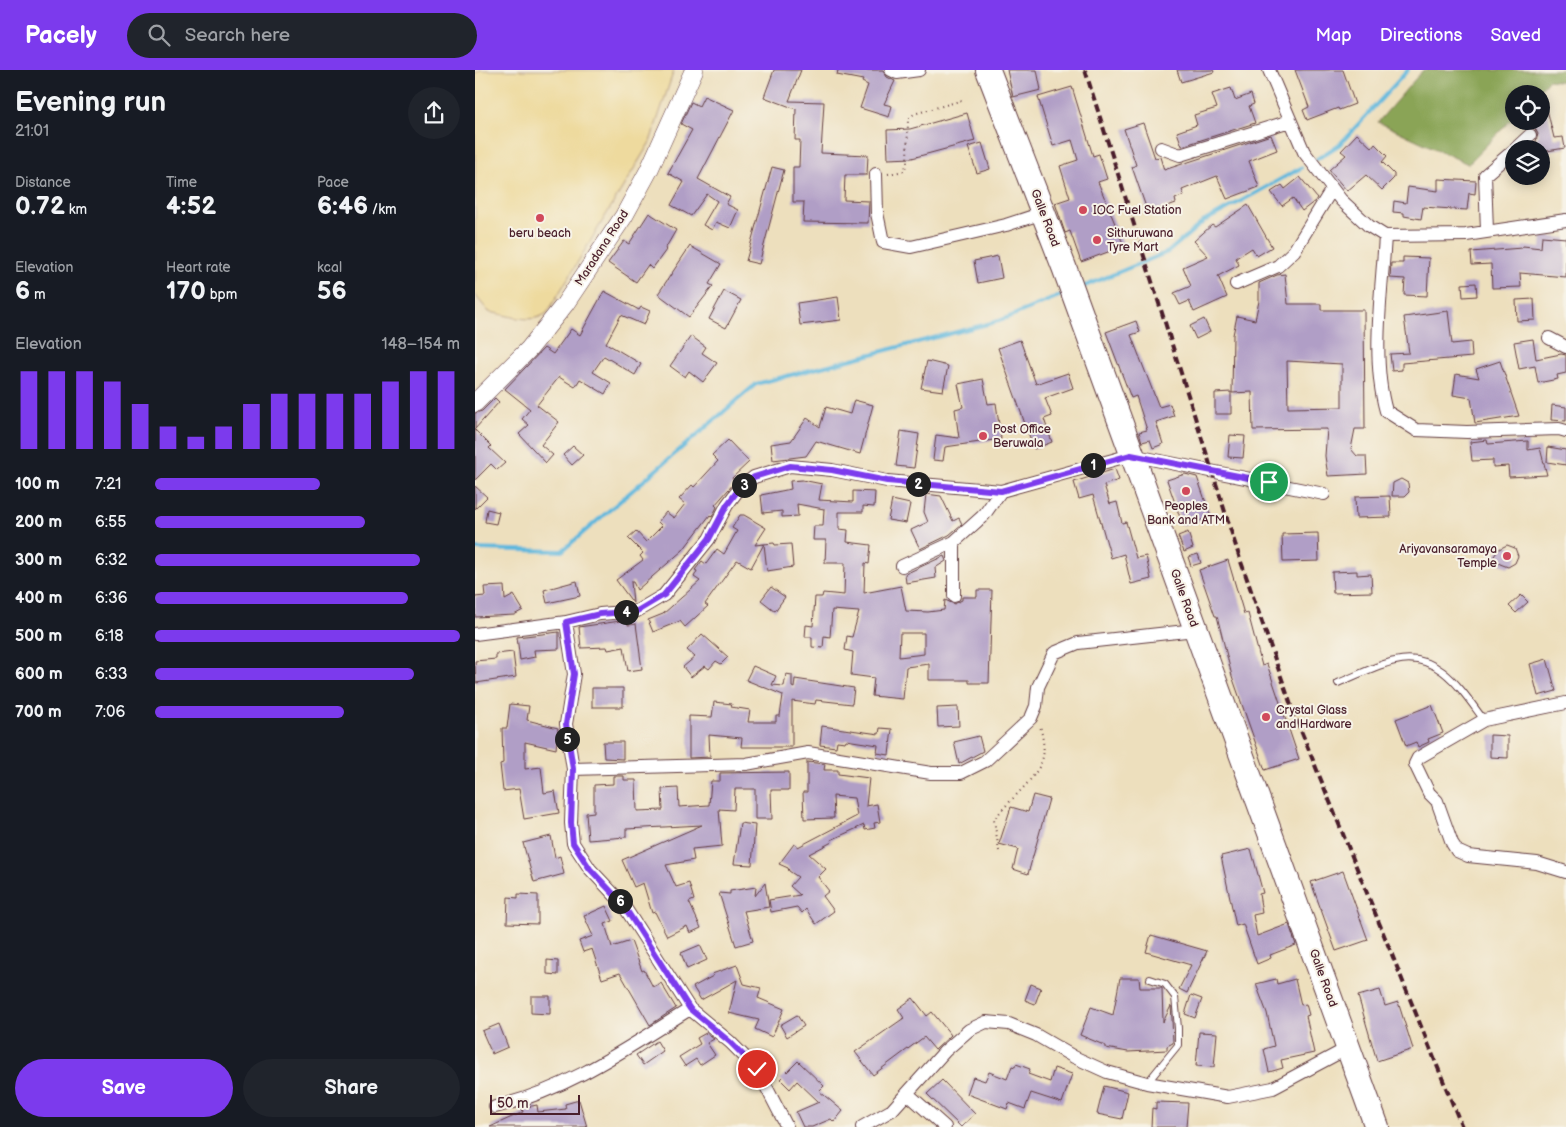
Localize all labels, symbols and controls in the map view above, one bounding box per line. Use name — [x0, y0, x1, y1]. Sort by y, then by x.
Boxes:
search box — [127, 13, 477, 58]
text: Pacely — [25, 21, 97, 50]
icon: search — [145, 21, 173, 49]
text: Search here — [185, 24, 290, 47]
text: Map — [1316, 25, 1352, 46]
text: Directions — [1380, 25, 1462, 46]
text: Saved — [1490, 25, 1541, 46]
map controls — [1505, 85, 1550, 185]
button: locate — [1505, 85, 1550, 130]
text: Evening run — [15, 86, 166, 119]
button: share — [408, 87, 460, 139]
text: 21:01 — [15, 122, 49, 141]
button: layers — [1505, 140, 1550, 185]
text: Distance — [15, 174, 71, 191]
text: Time — [166, 174, 197, 191]
text: Pace — [317, 174, 349, 191]
street label: Galle Road — [1027, 187, 1063, 249]
text: 0.72 — [15, 191, 65, 222]
text: 4:52 — [166, 191, 216, 222]
text: 6:46 — [317, 191, 368, 222]
text: km — [65, 201, 87, 218]
text: /km — [368, 201, 397, 218]
place label: IOC Fuel Station — [1093, 203, 1182, 218]
marker: IOC Fuel Station — [1077, 204, 1089, 216]
street label: Maradana Road — [572, 207, 632, 289]
marker: beru beach — [534, 212, 546, 224]
place label: beru beach — [509, 226, 571, 241]
place label: Sithuruwana Tyre Mart — [1107, 226, 1174, 255]
marker: Sithuruwana Tyre Mart — [1091, 234, 1103, 246]
text: Elevation — [15, 259, 73, 276]
text: Heart rate — [166, 259, 231, 276]
text: kcal — [317, 259, 342, 276]
text: 6 — [15, 276, 30, 307]
text: 170 — [166, 276, 206, 307]
text: 56 — [317, 276, 347, 307]
text: m — [30, 286, 46, 303]
text: bpm — [206, 286, 237, 303]
text: Elevation — [15, 335, 82, 354]
text: 148–154 m — [382, 335, 460, 354]
place label: Post Office Beruwala — [993, 422, 1051, 451]
marker: Post Office Beruwala — [977, 430, 989, 442]
pin: 1 — [1081, 452, 1105, 478]
text: 1 — [1091, 457, 1096, 474]
pin — [1248, 461, 1290, 503]
icon: arrive — [1255, 468, 1283, 496]
pin: 3 — [731, 472, 757, 498]
pin: 2 — [905, 472, 931, 496]
text: 100 m — [15, 475, 60, 494]
text: 7:21 — [95, 475, 121, 494]
text: 2 — [914, 476, 923, 493]
text: 3 — [740, 477, 749, 494]
marker: Peoples Bank and ATM — [1180, 485, 1192, 497]
place label: Peoples Bank and ATM — [1147, 499, 1225, 528]
text: 200 m — [15, 513, 62, 532]
text: 6:55 — [95, 513, 126, 532]
place label: Ariyavansaramaya Temple — [1399, 542, 1497, 571]
marker: Ariyavansaramaya Temple — [1501, 550, 1513, 562]
text: 300 m — [15, 551, 62, 570]
text: 6:32 — [95, 551, 127, 570]
street label: Galle Road — [1167, 567, 1201, 629]
text: 400 m — [15, 589, 62, 608]
text: 6:36 — [95, 589, 128, 608]
pin: 4 — [613, 600, 639, 624]
text: 4 — [622, 604, 631, 621]
text: 500 m — [15, 627, 62, 646]
text: 6:18 — [95, 627, 124, 646]
text: 600 m — [15, 665, 63, 684]
text: 6:33 — [95, 665, 128, 684]
text: 700 m — [15, 703, 62, 722]
text: 7:06 — [95, 703, 125, 722]
place label: Crystal Glass and Hardware — [1276, 703, 1352, 732]
marker: Crystal Glass and Hardware — [1260, 711, 1272, 723]
pin: 5 — [555, 726, 579, 752]
text: 5 — [563, 731, 572, 748]
pin: 6 — [607, 888, 633, 914]
text: 6 — [616, 893, 625, 910]
street label: Galle Road — [1306, 947, 1340, 1009]
pin — [736, 1048, 778, 1090]
icon: check — [743, 1055, 771, 1083]
button: Save — [15, 1059, 233, 1117]
button: Share — [243, 1059, 460, 1117]
scale bar — [490, 1092, 580, 1115]
text: 50 m — [497, 1095, 529, 1112]

